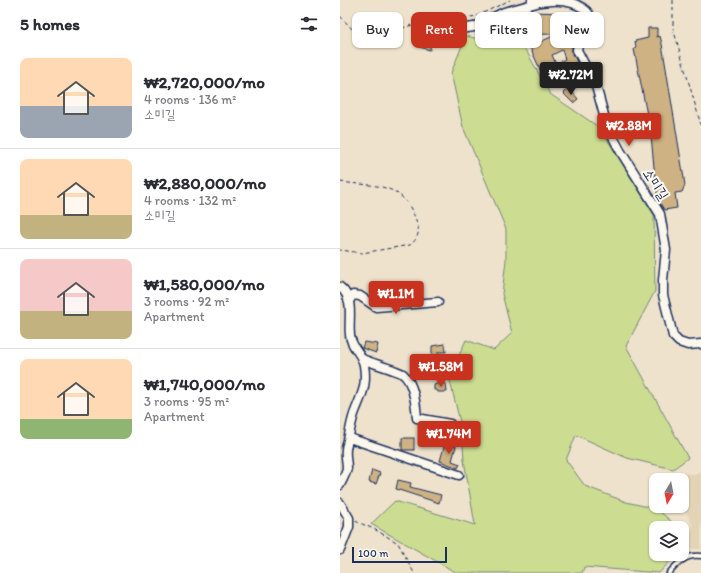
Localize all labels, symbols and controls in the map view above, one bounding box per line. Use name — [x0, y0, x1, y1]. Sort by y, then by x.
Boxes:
chip: Buy — [352, 12, 403, 48]
chip: Rent — [411, 12, 467, 48]
chip: Filters — [475, 12, 542, 48]
chip: New — [550, 12, 604, 48]
icon: filters — [298, 13, 320, 35]
text: 5 homes — [20, 14, 80, 34]
pin: ₩2.72M — [538, 62, 604, 96]
text: ₩2.72M — [549, 67, 593, 82]
text: ₩2,720,000/mo — [144, 72, 265, 92]
icon: home — [52, 74, 100, 122]
text: 4 rooms · 136 m² — [144, 92, 236, 107]
text: 소미길 — [144, 107, 175, 122]
pin: ₩2.88M — [596, 113, 662, 147]
text: ₩2.88M — [606, 118, 652, 133]
street label: 소미길 — [639, 165, 672, 204]
text: ₩2,880,000/mo — [144, 173, 266, 193]
icon: home — [52, 175, 100, 223]
text: 4 rooms · 132 m² — [144, 193, 236, 208]
text: 소미길 — [144, 208, 175, 223]
text: ₩1,580,000/mo — [144, 274, 265, 294]
icon: home — [52, 275, 100, 323]
pin: ₩1.1M — [368, 281, 424, 315]
text: ₩1.1M — [378, 286, 414, 301]
text: 3 rooms · 92 m² — [144, 294, 229, 309]
text: Apartment — [144, 309, 205, 324]
pin: ₩1.58M — [408, 354, 474, 388]
text: ₩1.58M — [419, 359, 463, 374]
text: ₩1,740,000/mo — [144, 374, 265, 394]
icon: home — [52, 375, 100, 423]
text: 3 rooms · 95 m² — [144, 394, 229, 409]
text: Apartment — [144, 409, 205, 424]
pin: ₩1.74M — [416, 421, 482, 455]
text: ₩1.74M — [427, 426, 471, 441]
north arrow — [649, 473, 689, 513]
map controls — [649, 473, 689, 561]
button: layers — [649, 521, 689, 561]
scale bar — [352, 545, 447, 564]
text: 100 m — [358, 547, 388, 560]

